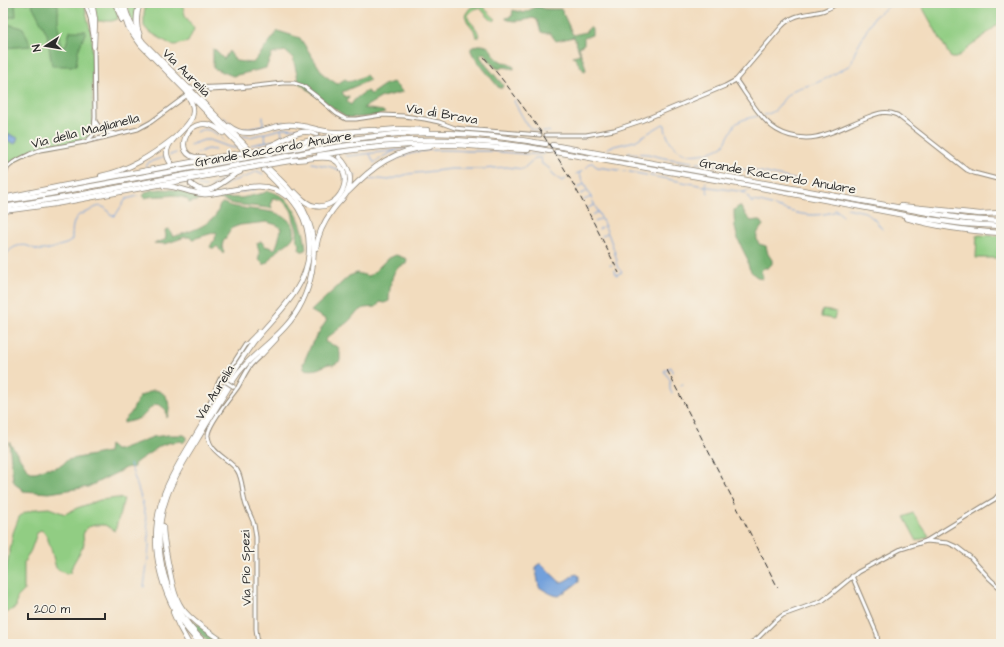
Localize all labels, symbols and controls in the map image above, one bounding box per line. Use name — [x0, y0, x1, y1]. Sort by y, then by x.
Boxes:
north arrow — [26, 26, 66, 66]
text: N — [29, 43, 45, 53]
street label: Via Aurelia — [158, 45, 215, 101]
street label: Via di Brava — [405, 99, 479, 129]
street label: Via della Maglianella — [29, 109, 142, 154]
street label: Grande Raccordo Anulare — [194, 126, 353, 172]
street label: Grande Raccordo Anulare — [698, 153, 857, 199]
street label: Via Aurelia — [191, 361, 239, 423]
street label: Via Pio Spezi — [236, 530, 256, 606]
scale bar — [28, 595, 105, 621]
text: 200 m — [34, 601, 71, 618]

